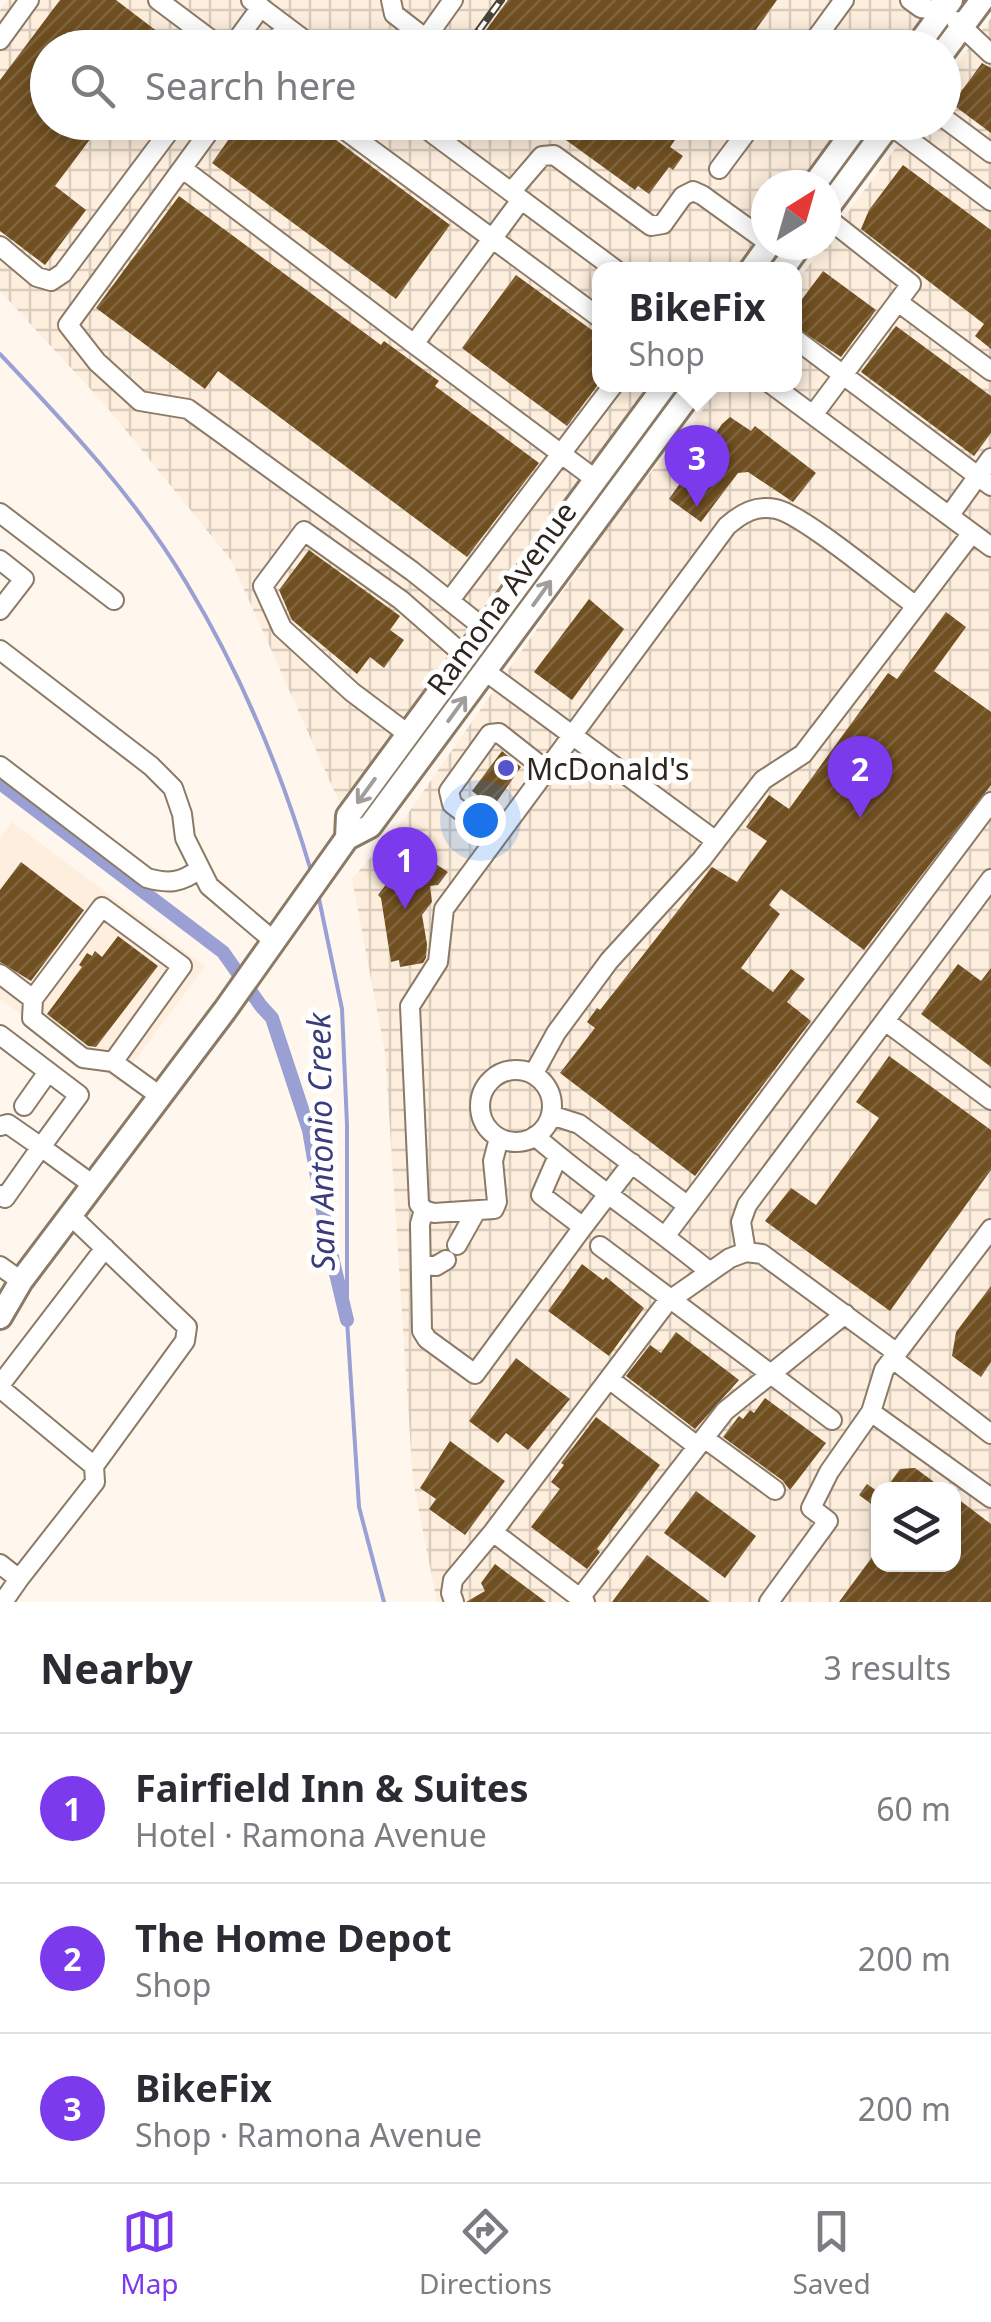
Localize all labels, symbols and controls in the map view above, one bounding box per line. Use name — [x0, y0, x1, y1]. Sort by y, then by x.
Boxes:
search box — [30, 30, 961, 140]
icon: search — [65, 58, 120, 113]
text: Search here — [145, 59, 356, 111]
north arrow — [751, 170, 841, 260]
popup — [592, 262, 802, 392]
text: BikeFix — [628, 280, 766, 332]
text: Shop — [628, 332, 705, 375]
pin: 3 — [664, 424, 730, 507]
street label: Ramona Avenue — [417, 493, 585, 703]
one-way arrow — [532, 580, 553, 607]
one-way arrow — [446, 696, 467, 723]
pin: 2 — [828, 736, 892, 818]
place label: McDonald's — [526, 748, 689, 789]
marker: McDonald's — [495, 757, 517, 779]
one-way arrow — [356, 777, 377, 804]
your location — [455, 795, 506, 846]
pin: 1 — [372, 826, 438, 909]
water label: San Antonio Creek — [296, 1011, 344, 1271]
map controls — [871, 1482, 961, 1572]
button: layers — [871, 1482, 961, 1572]
text: Nearby — [40, 1639, 193, 1696]
text: 3 results — [824, 1646, 951, 1689]
text: Fairfield Inn & Suites — [135, 1761, 529, 1813]
text: 1 — [63, 1787, 82, 1830]
text: 60 m — [876, 1787, 951, 1830]
text: Hotel · Ramona Avenue — [135, 1813, 487, 1856]
text: The Home Depot — [135, 1911, 451, 1963]
text: 2 — [63, 1937, 82, 1980]
text: 200 m — [858, 1937, 951, 1980]
text: Shop — [135, 1963, 211, 2006]
text: BikeFix — [135, 2061, 272, 2113]
text: 3 — [63, 2087, 82, 2130]
text: 200 m — [858, 2087, 951, 2130]
text: Shop · Ramona Avenue — [135, 2113, 482, 2156]
tab: Map — [120, 2204, 179, 2302]
tab: Directions — [419, 2204, 552, 2302]
tab: Saved — [792, 2204, 871, 2302]

